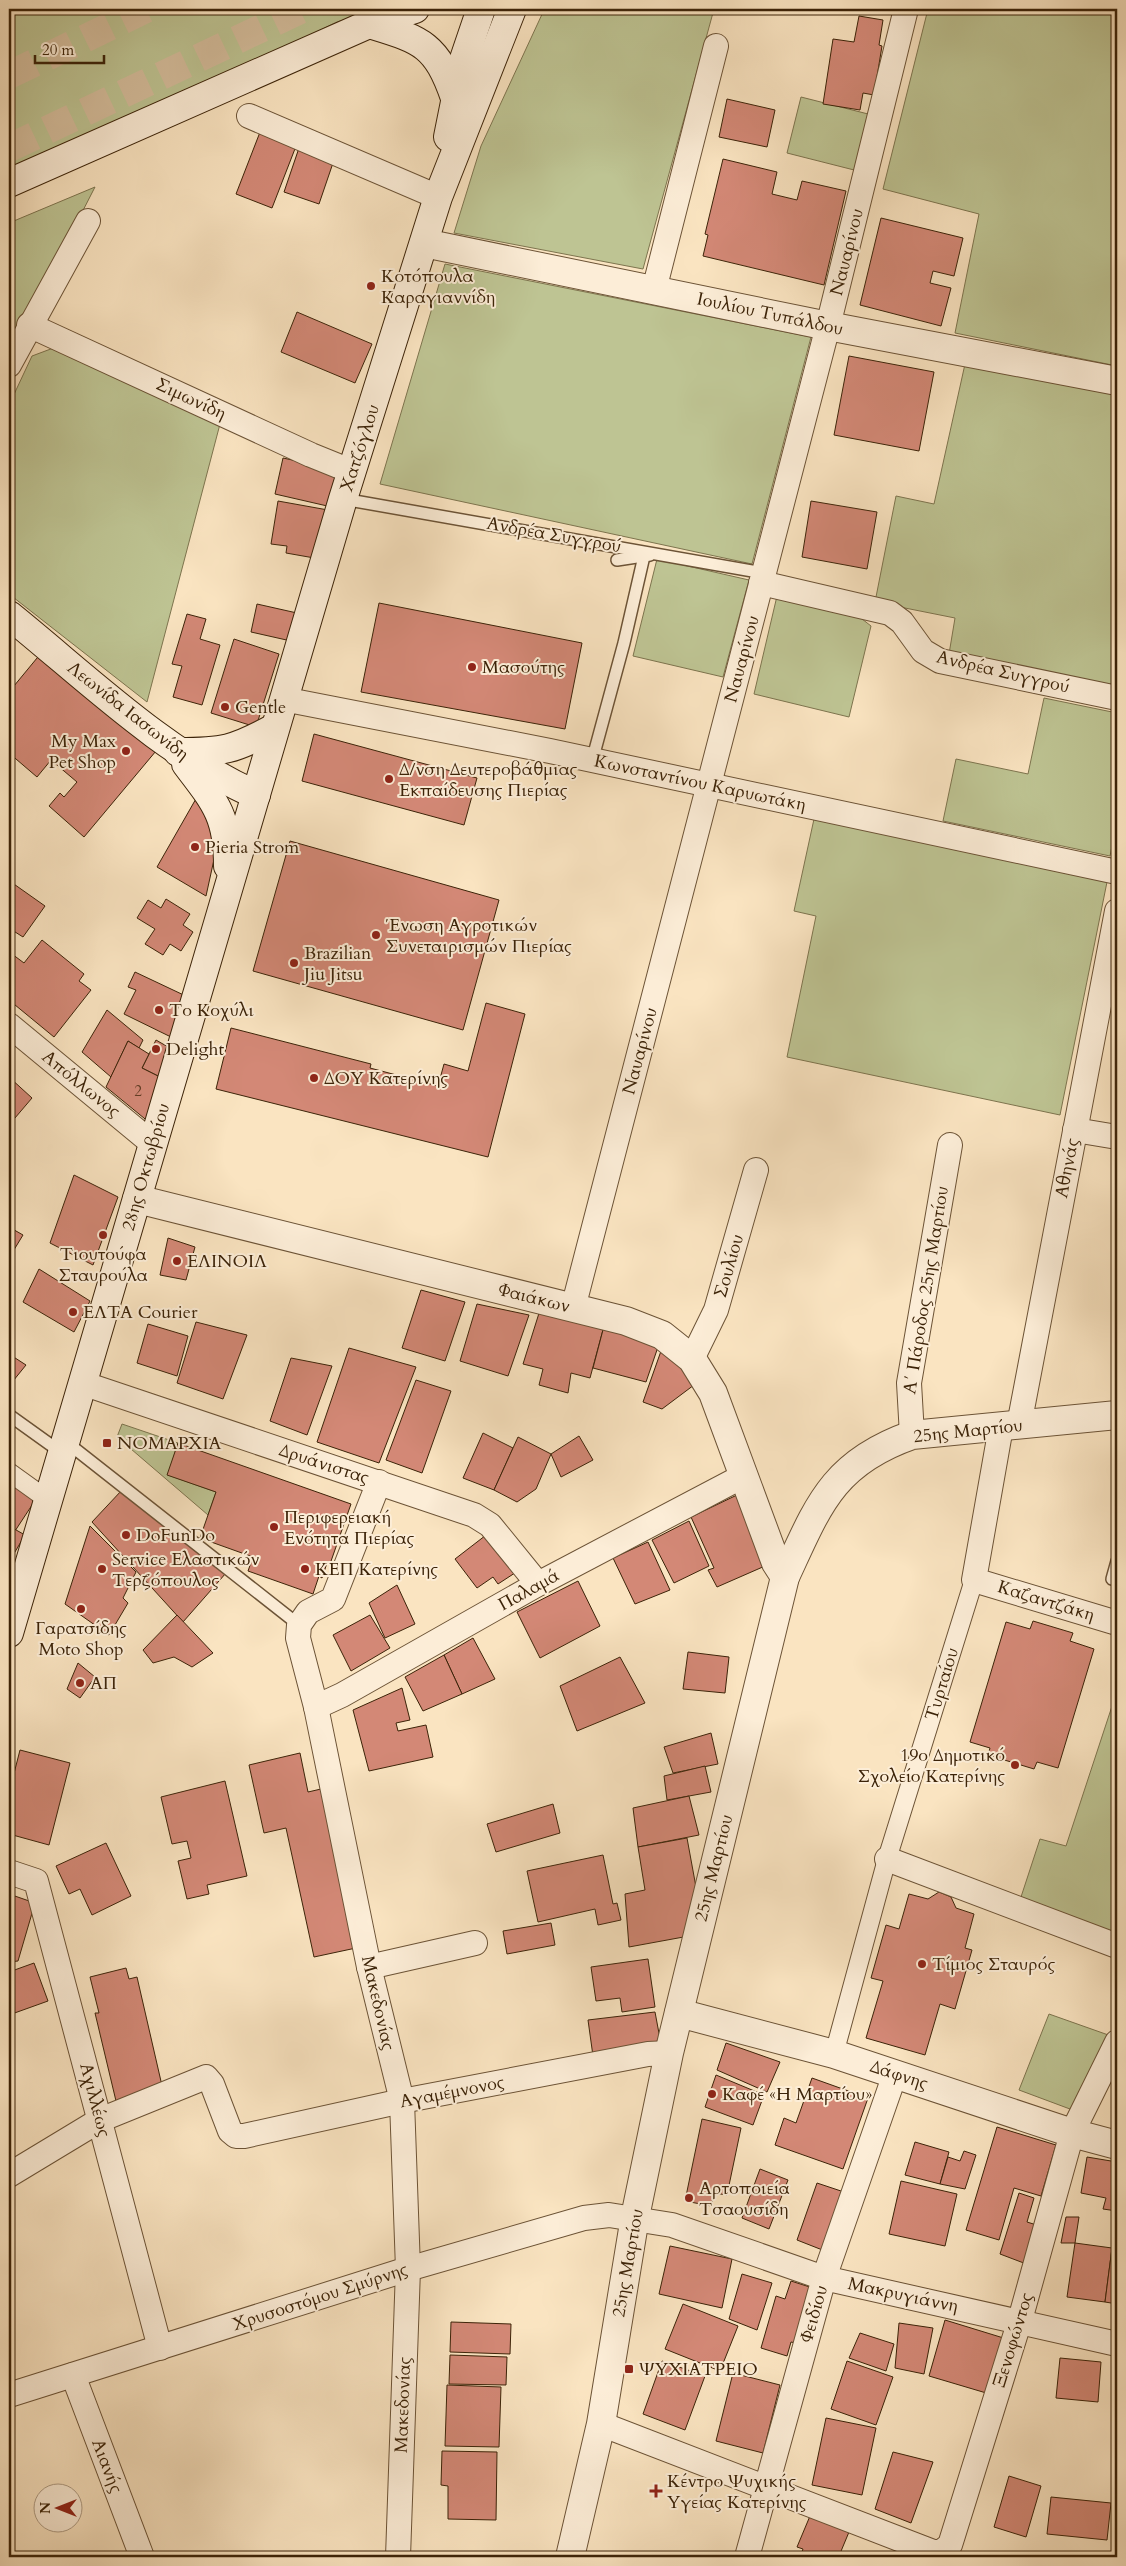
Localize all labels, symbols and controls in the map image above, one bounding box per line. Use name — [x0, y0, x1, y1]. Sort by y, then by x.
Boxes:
scale bar — [35, 32, 104, 64]
text: 20 m — [42, 40, 74, 60]
street label: Ναυαρίνου — [824, 206, 870, 298]
place label: Κοτόπουλα Καραγιαννίδη — [381, 264, 495, 310]
marker: Κοτόπουλα Καραγιαννίδη — [365, 280, 377, 292]
street label: Ιουλίου Τυπάλδου — [695, 286, 845, 342]
street label: Σιμωνίδη — [152, 372, 230, 426]
street label: Χατζόγλου — [334, 401, 386, 495]
street label: Ανδρέα Συγγρού — [485, 511, 623, 559]
street label: Ναυαρίνου — [718, 613, 766, 705]
street label: Ανδρέα Συγγρού — [934, 645, 1072, 699]
place label: Μασούτης — [482, 655, 565, 680]
street label: Λεωνίδα Ιασωνίδη — [62, 656, 194, 766]
marker: Μασούτης — [466, 661, 478, 673]
place label: Gentle — [235, 695, 286, 720]
marker: Gentle — [219, 701, 231, 713]
place label: My Max Pet Shop — [48, 729, 116, 775]
marker: My Max Pet Shop — [120, 745, 132, 757]
street label: Κωνσταντίνου Καρυωτάκη — [592, 748, 808, 818]
place label: Δ/νση Δευτεροβάθμιας Εκπαίδευσης Πιερίας — [399, 757, 578, 803]
marker: Δ/νση Δευτεροβάθμιας Εκπαίδευσης Πιερίας — [383, 773, 395, 785]
place label: Pieria Strom — [205, 835, 300, 860]
marker: Pieria Strom — [189, 841, 201, 853]
place label: Ένωση Αγροτικών Συνεταιρισμών Πιερίας — [385, 913, 572, 959]
marker: Ένωση Αγροτικών Συνεταιρισμών Πιερίας — [370, 929, 382, 941]
place label: Brazilian Jiu Jitsu — [301, 941, 372, 987]
marker: Brazilian Jiu Jitsu — [288, 957, 300, 969]
place label: Το Κοχύλι — [169, 998, 254, 1023]
marker: Το Κοχύλι — [153, 1004, 165, 1016]
street label: Ναυαρίνου — [616, 1005, 664, 1097]
place label: Delight — [166, 1037, 224, 1062]
marker: Delight — [150, 1043, 162, 1055]
street label: Απόλλωνος — [37, 1045, 126, 1124]
place label: ΔΟΥ Κατερίνης — [324, 1066, 448, 1091]
marker: ΔΟΥ Κατερίνης — [308, 1072, 320, 1084]
house number: 2 — [134, 1081, 142, 1101]
street label: 28ης Οκτωβρίου — [116, 1100, 176, 1234]
street label: Αθηνάς — [1049, 1136, 1085, 1200]
street label: Α΄ Πάροδος 25ης Μαρτίου — [897, 1184, 955, 1396]
marker: Τιουτούφα Σταυρούλα — [97, 1229, 109, 1241]
street label: Σουλίου — [708, 1231, 750, 1301]
place label: Τιουτούφα Σταυρούλα — [58, 1242, 148, 1288]
place label: ΕΛΙΝΟΙΛ — [187, 1249, 267, 1274]
marker: ΕΛΙΝΟΙΛ — [171, 1255, 183, 1267]
street label: Φαιάκων — [496, 1277, 572, 1319]
place label: ΕΛΤΑ Courier — [83, 1300, 198, 1325]
marker: ΕΛΤΑ Courier — [67, 1306, 79, 1318]
street label: 25ης Μαρτίου — [912, 1413, 1024, 1449]
place label: ΝΟΜΑΡΧΙΑ — [117, 1431, 222, 1456]
marker: ΝΟΜΑΡΧΙΑ — [101, 1437, 113, 1449]
street label: Δρυάνιστας — [276, 1438, 373, 1490]
place label: Περιφερειακή Ενότητα Πιερίας — [284, 1505, 414, 1551]
marker: Περιφερειακή Ενότητα Πιερίας — [268, 1521, 280, 1533]
place label: DoFunDo — [136, 1523, 215, 1548]
marker: DoFunDo — [120, 1529, 132, 1541]
place label: Service Ελαστικών Τερζόπουλος — [112, 1547, 260, 1593]
place label: ΚΕΠ Κατερίνης — [315, 1557, 438, 1582]
marker: Service Ελαστικών Τερζόπουλος — [96, 1563, 108, 1575]
marker: ΚΕΠ Κατερίνης — [299, 1563, 311, 1575]
street label: Παλαμά — [494, 1563, 564, 1617]
street label: Καζαντζάκη — [994, 1574, 1098, 1628]
marker: Γαρατσίδης Moto Shop — [75, 1603, 87, 1615]
place label: Γαρατσίδης Moto Shop — [35, 1616, 127, 1662]
street label: Τυρταίου — [919, 1645, 965, 1723]
place label: ΑΠ — [90, 1671, 117, 1696]
marker: ΑΠ — [74, 1677, 86, 1689]
place label: 19ο Δημοτικό Σχολείο Κατερίνης — [858, 1743, 1005, 1789]
marker: 19ο Δημοτικό Σχολείο Κατερίνης — [1009, 1759, 1021, 1771]
street label: 25ης Μαρτίου — [689, 1812, 739, 1924]
place label: Τίμιος Σταυρός — [932, 1952, 1055, 1977]
street label: Μακεδονίας — [355, 1953, 401, 2053]
marker: Τίμιος Σταυρός — [916, 1958, 928, 1970]
street label: Δάφνης — [867, 2054, 931, 2096]
street label: Αχιλλέως — [73, 2060, 117, 2140]
street label: Αγαμέμνονος — [398, 2070, 507, 2114]
place label: Καφέ «Η Μαρτίου» — [722, 2082, 872, 2107]
marker: Καφέ «Η Μαρτίου» — [706, 2088, 718, 2100]
place label: Αρτοποιεία Τσαουσίδη — [699, 2176, 790, 2222]
marker: Αρτοποιεία Τσαουσίδη — [683, 2192, 695, 2204]
street label: 25ης Μαρτίου — [606, 2207, 650, 2319]
street label: Χρυσοστόμου Σμύρνης — [229, 2257, 411, 2337]
street label: Μακρυγιάννη — [846, 2271, 960, 2319]
street label: Φειδίου — [794, 2282, 834, 2346]
street label: Ξενοφώντος — [987, 2289, 1039, 2390]
street label: Μακεδονίας — [389, 2356, 417, 2454]
place label: ΨΥΧΙΑΤΡΕΙΟ — [639, 2357, 758, 2382]
marker: ΨΥΧΙΑΤΡΕΙΟ — [623, 2363, 635, 2375]
street label: Αιανής — [85, 2435, 129, 2497]
place label: Κέντρο Ψυχικής Υγείας Κατερίνης — [667, 2469, 807, 2515]
north arrow — [32, 2484, 82, 2534]
marker: Κέντρο Ψυχικής Υγείας Κατερίνης — [649, 2484, 663, 2498]
text: N — [36, 2502, 55, 2514]

